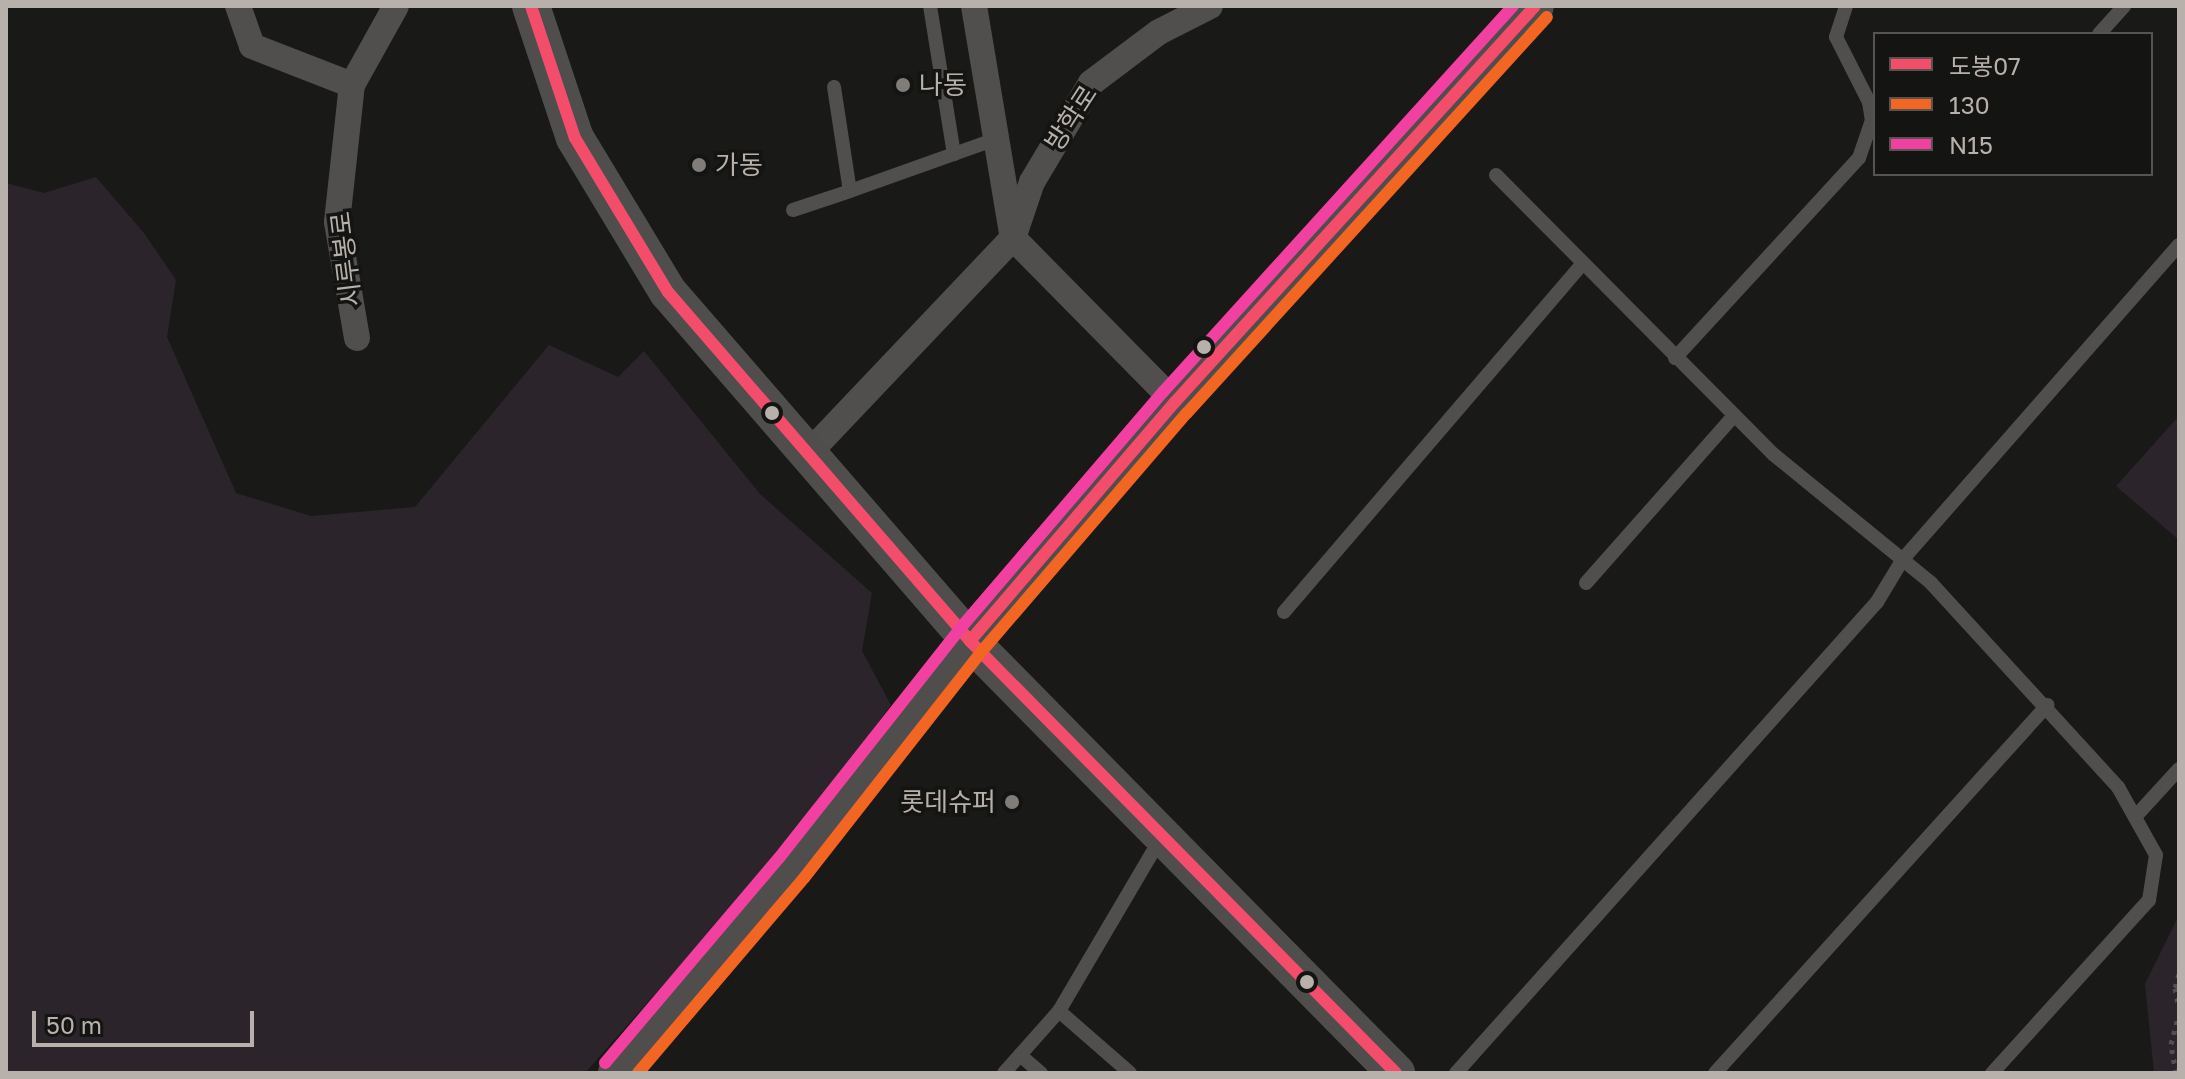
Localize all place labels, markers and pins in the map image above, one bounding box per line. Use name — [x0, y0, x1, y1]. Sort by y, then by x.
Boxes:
place label: 나동 — [919, 69, 967, 101]
marker: 나동 — [894, 76, 912, 94]
place label: 가동 — [715, 149, 763, 181]
marker: 가동 — [690, 156, 708, 174]
unlabelled marker — [1196, 339, 1212, 355]
unlabelled marker — [764, 405, 780, 421]
place label: 롯데슈퍼 — [900, 786, 996, 818]
marker: 롯데슈퍼 — [1003, 793, 1021, 811]
unlabelled marker — [1299, 974, 1315, 990]

